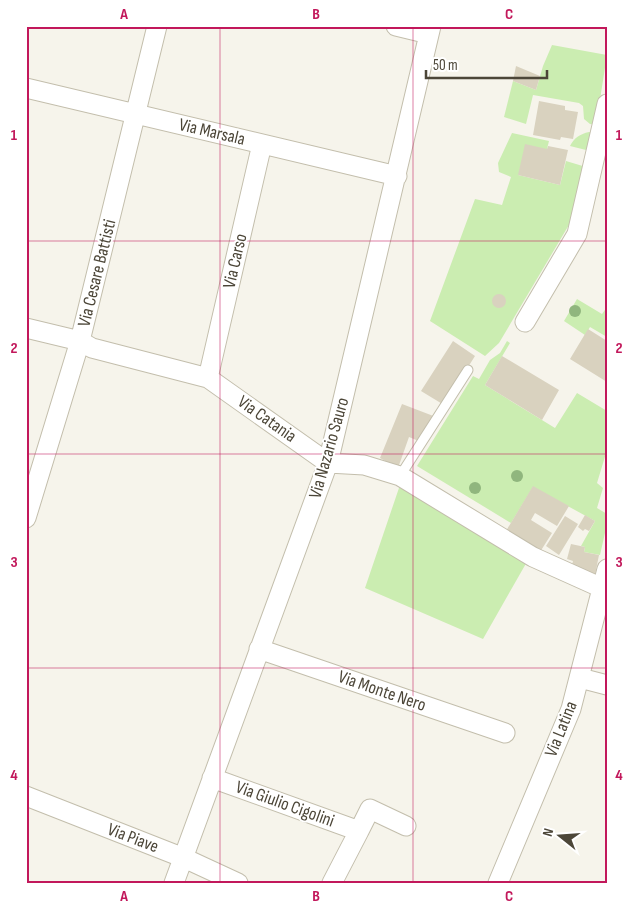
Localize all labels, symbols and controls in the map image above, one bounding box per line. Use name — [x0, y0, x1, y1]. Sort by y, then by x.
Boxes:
text: A — [119, 5, 128, 24]
text: B — [312, 5, 320, 24]
text: C — [505, 5, 513, 24]
scale bar — [426, 48, 547, 80]
text: 50 m — [433, 56, 458, 75]
street label: Via Marsala — [177, 114, 247, 150]
text: 1 — [11, 126, 18, 145]
text: 1 — [616, 126, 623, 145]
street label: Via Cesare Battisti — [74, 217, 120, 329]
street label: Via Carso — [219, 232, 251, 290]
text: 2 — [10, 339, 18, 358]
text: 2 — [615, 339, 623, 358]
street label: Via Catania — [234, 391, 300, 447]
street label: Via Nazario Sauro — [305, 395, 353, 501]
text: 3 — [10, 553, 18, 572]
text: 3 — [615, 553, 623, 572]
street label: Via Monte Nero — [335, 666, 429, 716]
street label: Via Latina — [540, 698, 582, 760]
text: 4 — [10, 766, 18, 785]
text: 4 — [615, 766, 623, 785]
street label: Via Giulio Cigolini — [233, 776, 337, 832]
north arrow — [536, 812, 586, 862]
street label: Via Piave — [104, 819, 162, 857]
text: N — [539, 826, 557, 838]
text: A — [119, 887, 128, 906]
text: B — [312, 887, 320, 906]
text: C — [505, 887, 513, 906]

